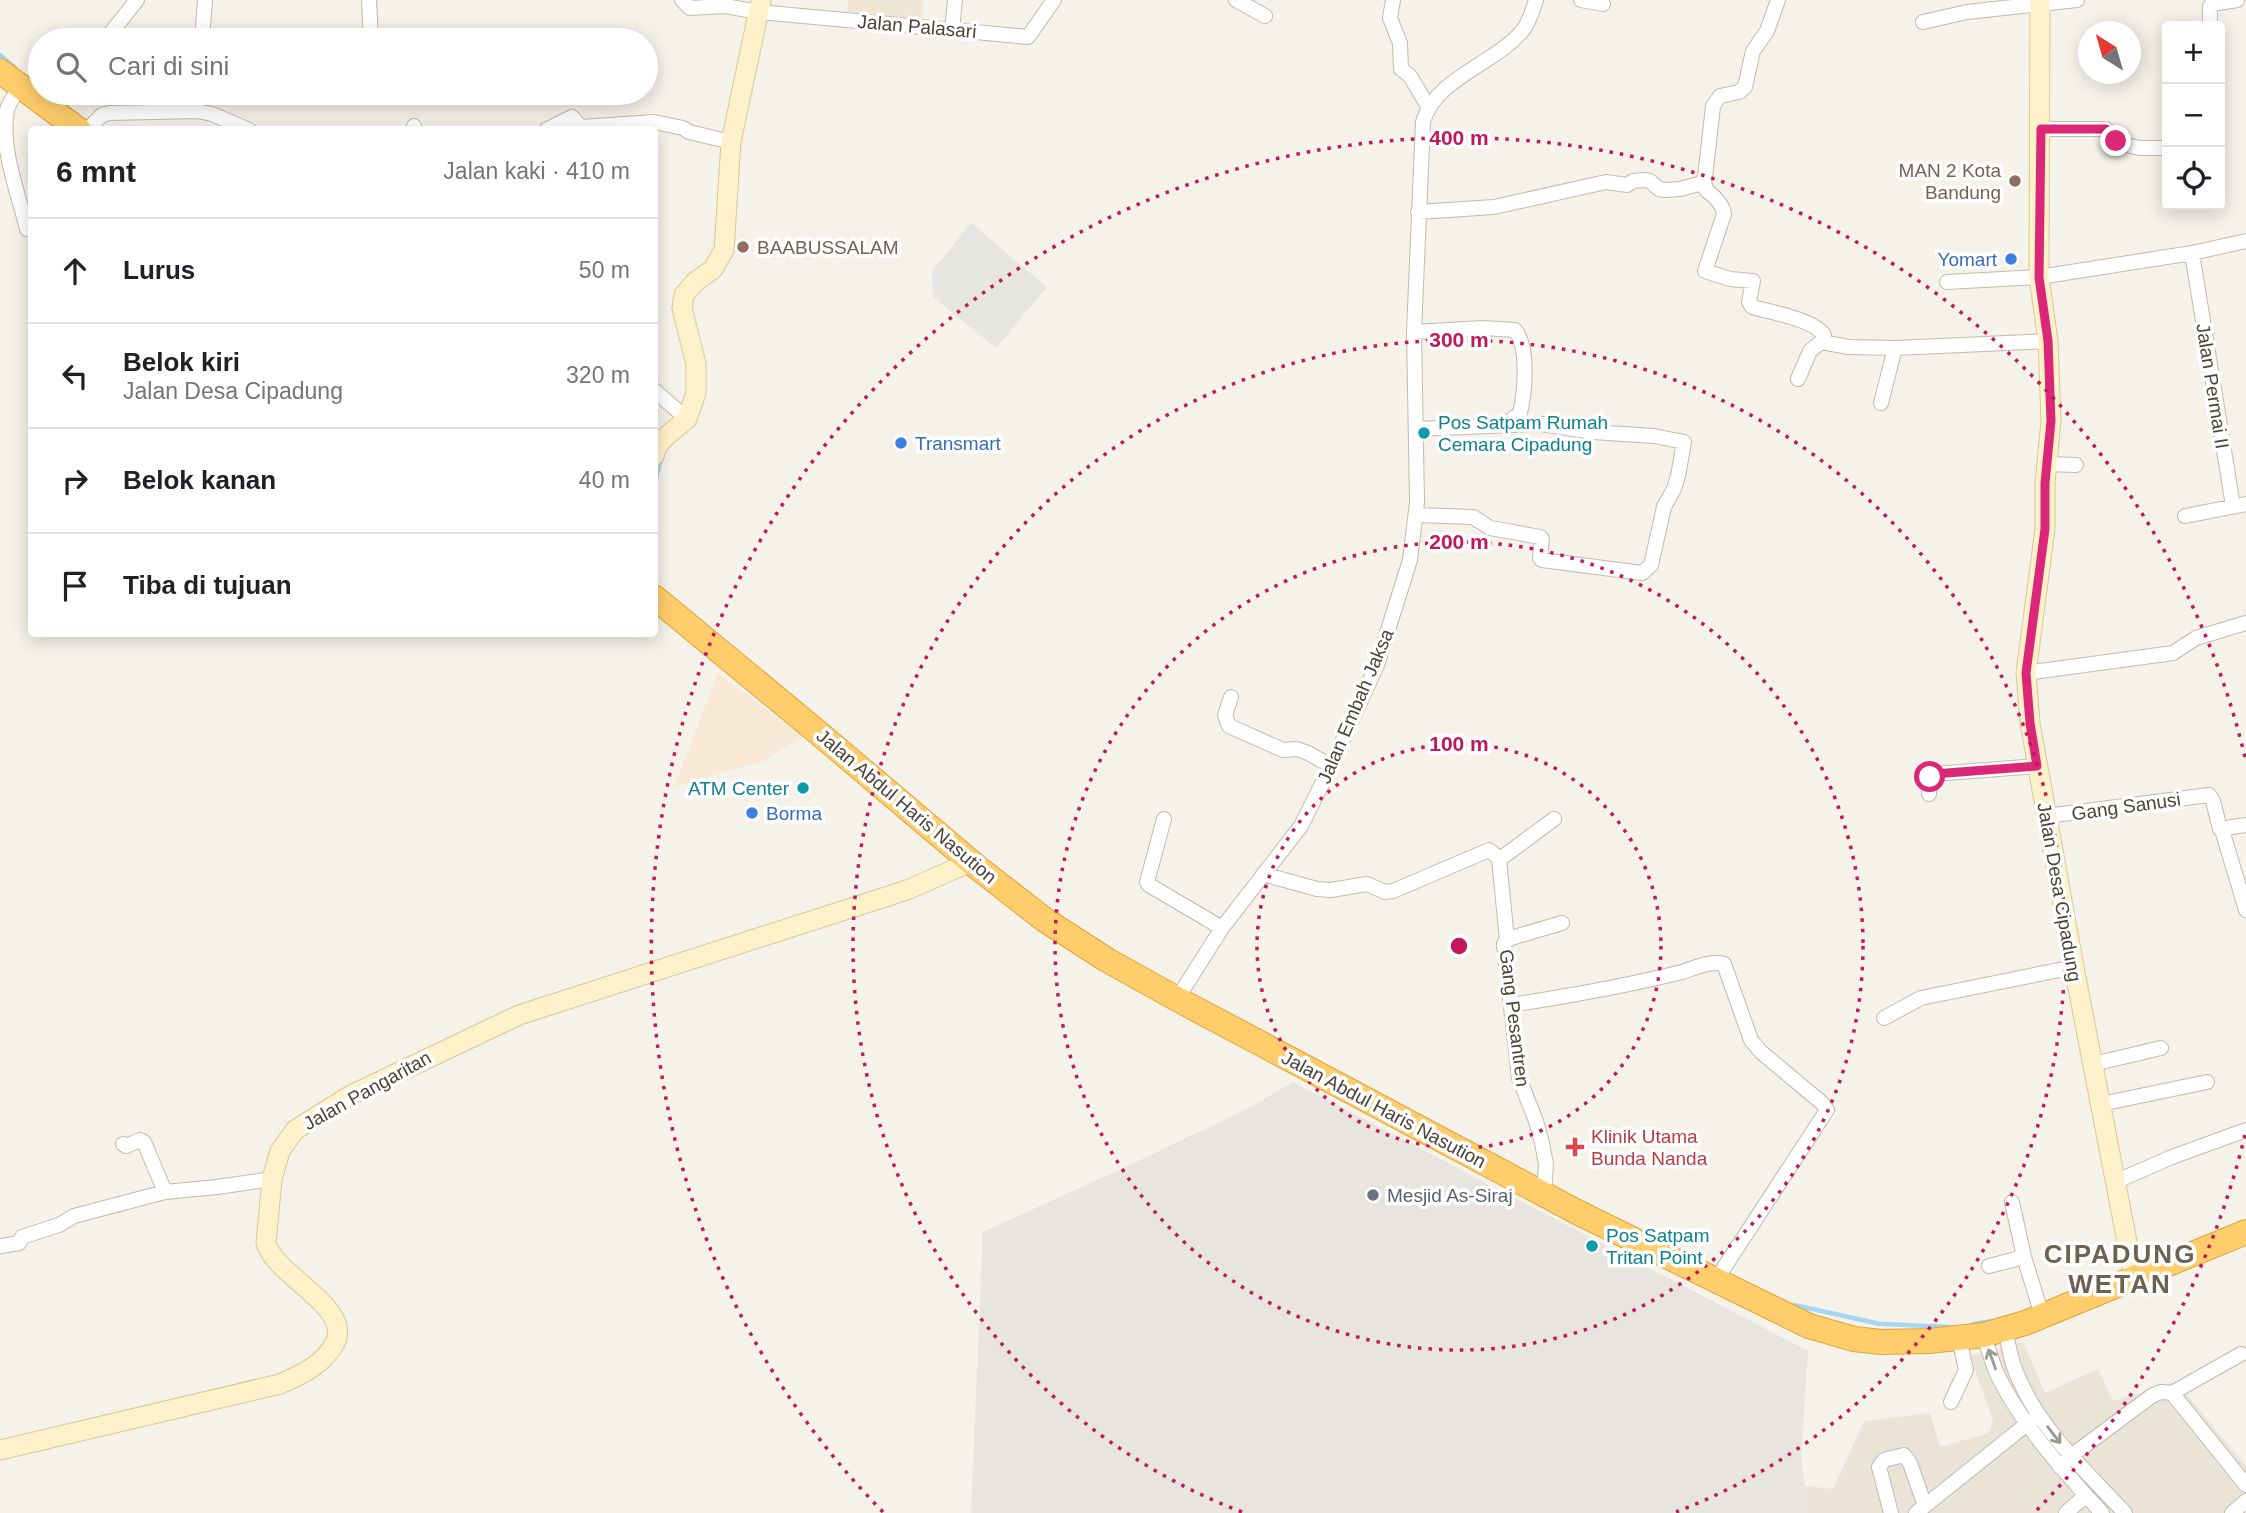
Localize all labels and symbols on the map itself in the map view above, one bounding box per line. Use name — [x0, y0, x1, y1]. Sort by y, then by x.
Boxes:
street label: Jalan Palasari — [857, 11, 977, 42]
north arrow — [2078, 21, 2141, 84]
route end — [2100, 125, 2131, 156]
text: 400 m — [1429, 126, 1489, 149]
place label: MAN 2 Kota Bandung — [1899, 160, 2001, 203]
marker: MAN 2 Kota Bandung — [2007, 173, 2023, 189]
place label: BAABUSSALAM — [757, 237, 899, 258]
marker: BAABUSSALAM — [735, 239, 751, 255]
place label: Yomart — [1938, 249, 1998, 270]
marker: Yomart — [2003, 251, 2019, 267]
street label: Jalan Permai II — [2192, 322, 2233, 450]
text: 300 m — [1429, 328, 1489, 351]
place label: Pos Satpam Rumah Cemara Cipadung — [1438, 412, 1608, 455]
marker: Pos Satpam Rumah Cemara Cipadung — [1416, 425, 1432, 441]
place label: Transmart — [915, 433, 1002, 454]
marker: Transmart — [893, 435, 909, 451]
text: 200 m — [1429, 530, 1489, 553]
street label: Jalan Embah Jaksa — [1313, 625, 1398, 787]
street label: Jalan Abdul Haris Nasution — [813, 725, 1001, 888]
text: 100 m — [1429, 732, 1489, 755]
route start — [1914, 761, 1945, 792]
place label: ATM Center — [688, 778, 790, 799]
marker: ATM Center — [795, 780, 811, 796]
street label: Gang Sanusi — [2070, 788, 2182, 825]
street label: Jalan Desa Cipadung — [2033, 801, 2086, 983]
place label: Borma — [766, 803, 822, 824]
marker: Borma — [744, 805, 760, 821]
centre of rings — [1447, 934, 1471, 958]
street label: Gang Pesantren — [1496, 948, 1533, 1088]
street label: Jalan Pangaritan — [300, 1047, 435, 1134]
street label: Jalan Abdul Haris Nasution — [1278, 1047, 1489, 1172]
place label: Klinik Utama Bunda Nanda — [1591, 1126, 1708, 1169]
marker: Klinik Utama Bunda Nanda — [1565, 1137, 1585, 1157]
place label: Mesjid As-Siraj — [1387, 1185, 1513, 1206]
marker: Mesjid As-Siraj — [1365, 1187, 1381, 1203]
place label: Pos Satpam Tritan Point — [1606, 1225, 1710, 1268]
marker: Pos Satpam Tritan Point — [1584, 1238, 1600, 1254]
district label: CIPADUNG WETAN — [2044, 1239, 2196, 1299]
one-way arrow — [1985, 1348, 1997, 1370]
one-way arrow — [2047, 1425, 2062, 1443]

